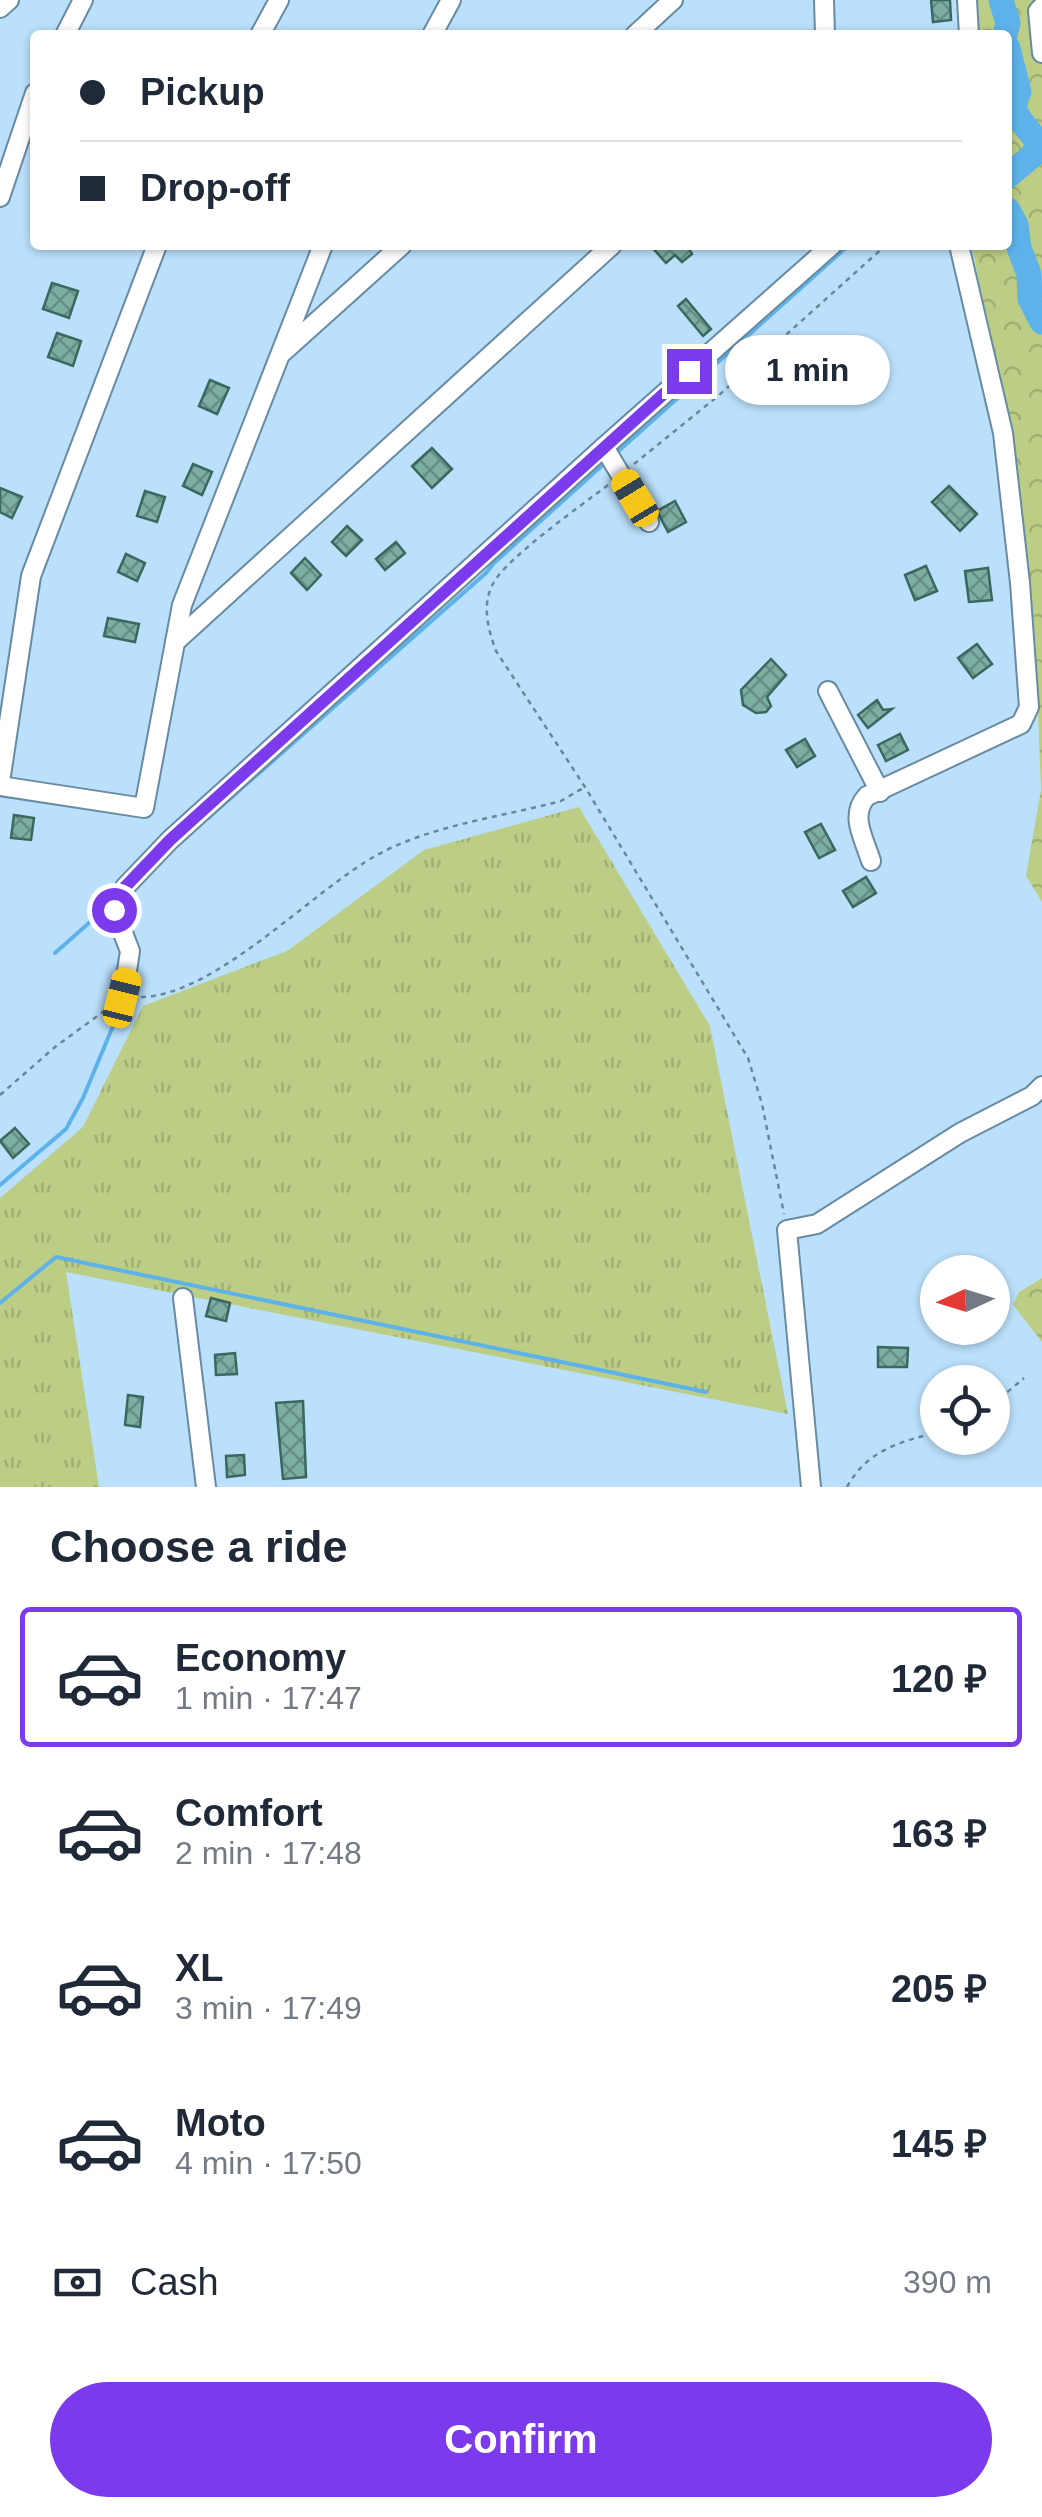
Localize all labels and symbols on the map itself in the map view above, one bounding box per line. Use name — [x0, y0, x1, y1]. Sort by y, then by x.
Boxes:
callout: 1 min — [724, 336, 889, 406]
route end — [667, 349, 712, 394]
car — [607, 465, 663, 531]
route start — [92, 888, 137, 933]
car — [100, 965, 144, 1031]
north arrow — [920, 1255, 1010, 1345]

